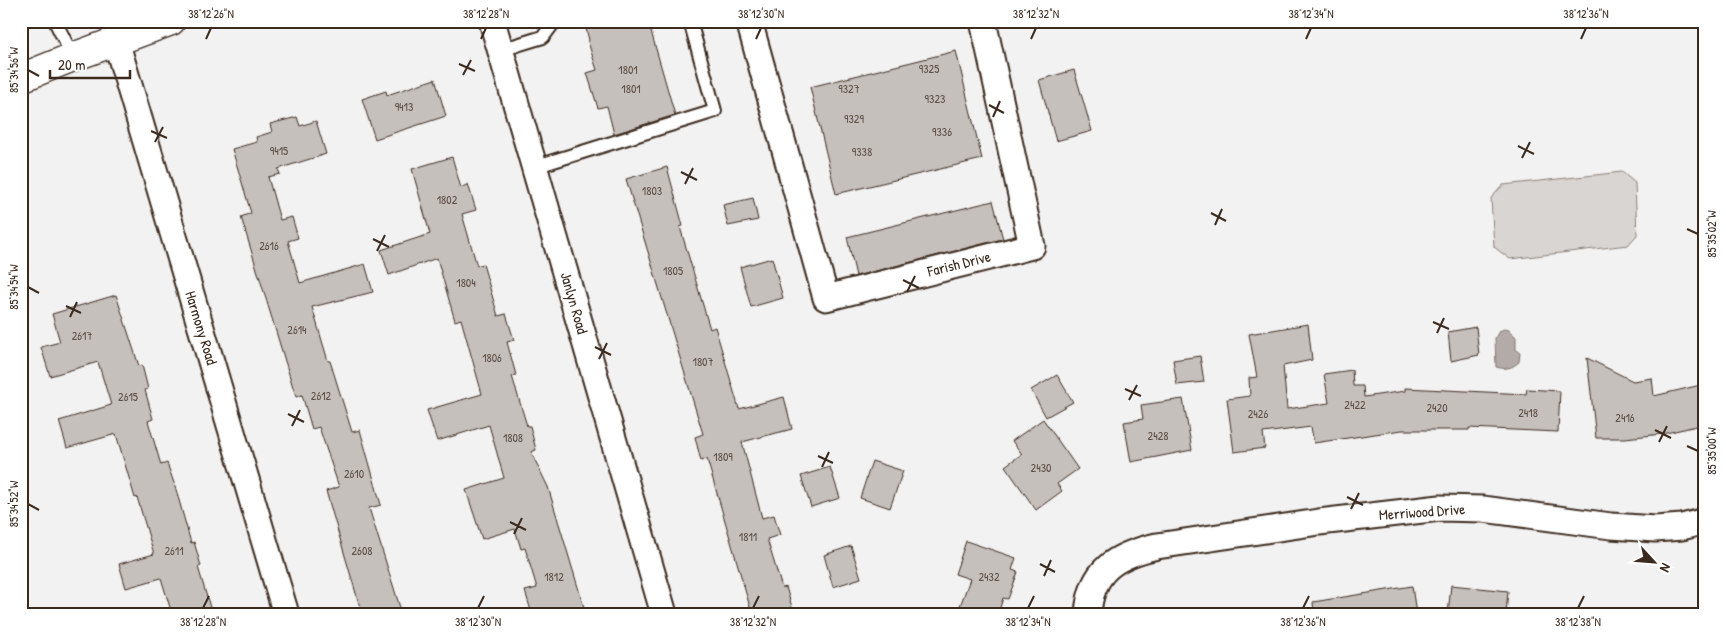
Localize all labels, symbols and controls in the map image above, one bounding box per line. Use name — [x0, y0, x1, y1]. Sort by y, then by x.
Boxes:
text: 38°12'26"N — [188, 5, 234, 22]
text: 38°12'28"N — [463, 5, 509, 22]
text: 38°12'30"N — [738, 5, 784, 22]
text: 38°12'32"N — [1013, 5, 1059, 22]
text: 38°12'34"N — [1288, 5, 1334, 22]
text: 38°12'36"N — [1563, 5, 1609, 22]
text: 85°34'56"W — [5, 46, 22, 93]
scale bar — [50, 48, 130, 80]
text: 20 m — [58, 54, 85, 75]
house number: 9325 — [919, 60, 939, 77]
house number: 1801 — [618, 61, 638, 78]
house number: 1801 — [621, 80, 641, 97]
house number: 9327 — [838, 80, 860, 97]
house number: 9323 — [925, 90, 945, 107]
house number: 9413 — [395, 98, 413, 115]
house number: 9329 — [844, 110, 864, 127]
house number: 9336 — [932, 123, 952, 140]
house number: 9415 — [270, 142, 288, 159]
house number: 9338 — [852, 143, 872, 160]
house number: 1803 — [642, 182, 662, 199]
house number: 1802 — [437, 191, 458, 208]
text: 85°35'02"W — [1703, 210, 1720, 258]
house number: 2616 — [259, 237, 279, 254]
street label: Farish Drive — [924, 246, 993, 282]
house number: 1805 — [663, 262, 683, 279]
text: 85°34'54"W — [5, 264, 22, 310]
street label: Janlyn Road — [556, 270, 593, 336]
house number: 1804 — [456, 274, 476, 291]
street label: Harmony Road — [180, 288, 223, 367]
house number: 2614 — [287, 321, 307, 338]
house number: 2617 — [72, 327, 92, 344]
house number: 1806 — [482, 349, 502, 366]
house number: 1807 — [693, 353, 713, 370]
house number: 2612 — [311, 387, 332, 404]
house number: 2615 — [118, 388, 138, 405]
house number: 2422 — [1344, 396, 1366, 413]
house number: 2420 — [1426, 399, 1448, 416]
house number: 2418 — [1518, 404, 1538, 421]
house number: 2426 — [1248, 405, 1268, 422]
house number: 2416 — [1615, 409, 1635, 426]
house number: 2428 — [1148, 427, 1168, 444]
text: 85°35'00"W — [1703, 427, 1720, 475]
house number: 1808 — [503, 429, 523, 446]
house number: 1809 — [713, 448, 733, 465]
house number: 2430 — [1031, 459, 1051, 476]
house number: 2610 — [344, 465, 364, 482]
text: 85°34'52"W — [5, 480, 22, 527]
street label: Merriwood Drive — [1378, 498, 1466, 525]
house number: 1811 — [739, 528, 757, 545]
north arrow — [1628, 538, 1678, 588]
house number: 2611 — [164, 542, 184, 559]
house number: 2608 — [352, 542, 372, 559]
text: N — [1656, 560, 1676, 576]
house number: 1812 — [544, 568, 564, 585]
house number: 2432 — [978, 568, 1000, 585]
text: 38°12'28"N — [180, 613, 226, 630]
text: 38°12'30"N — [455, 613, 501, 630]
text: 38°12'32"N — [730, 613, 776, 630]
text: 38°12'34"N — [1005, 613, 1051, 630]
text: 38°12'36"N — [1280, 613, 1326, 630]
text: 38°12'38"N — [1555, 613, 1601, 630]

